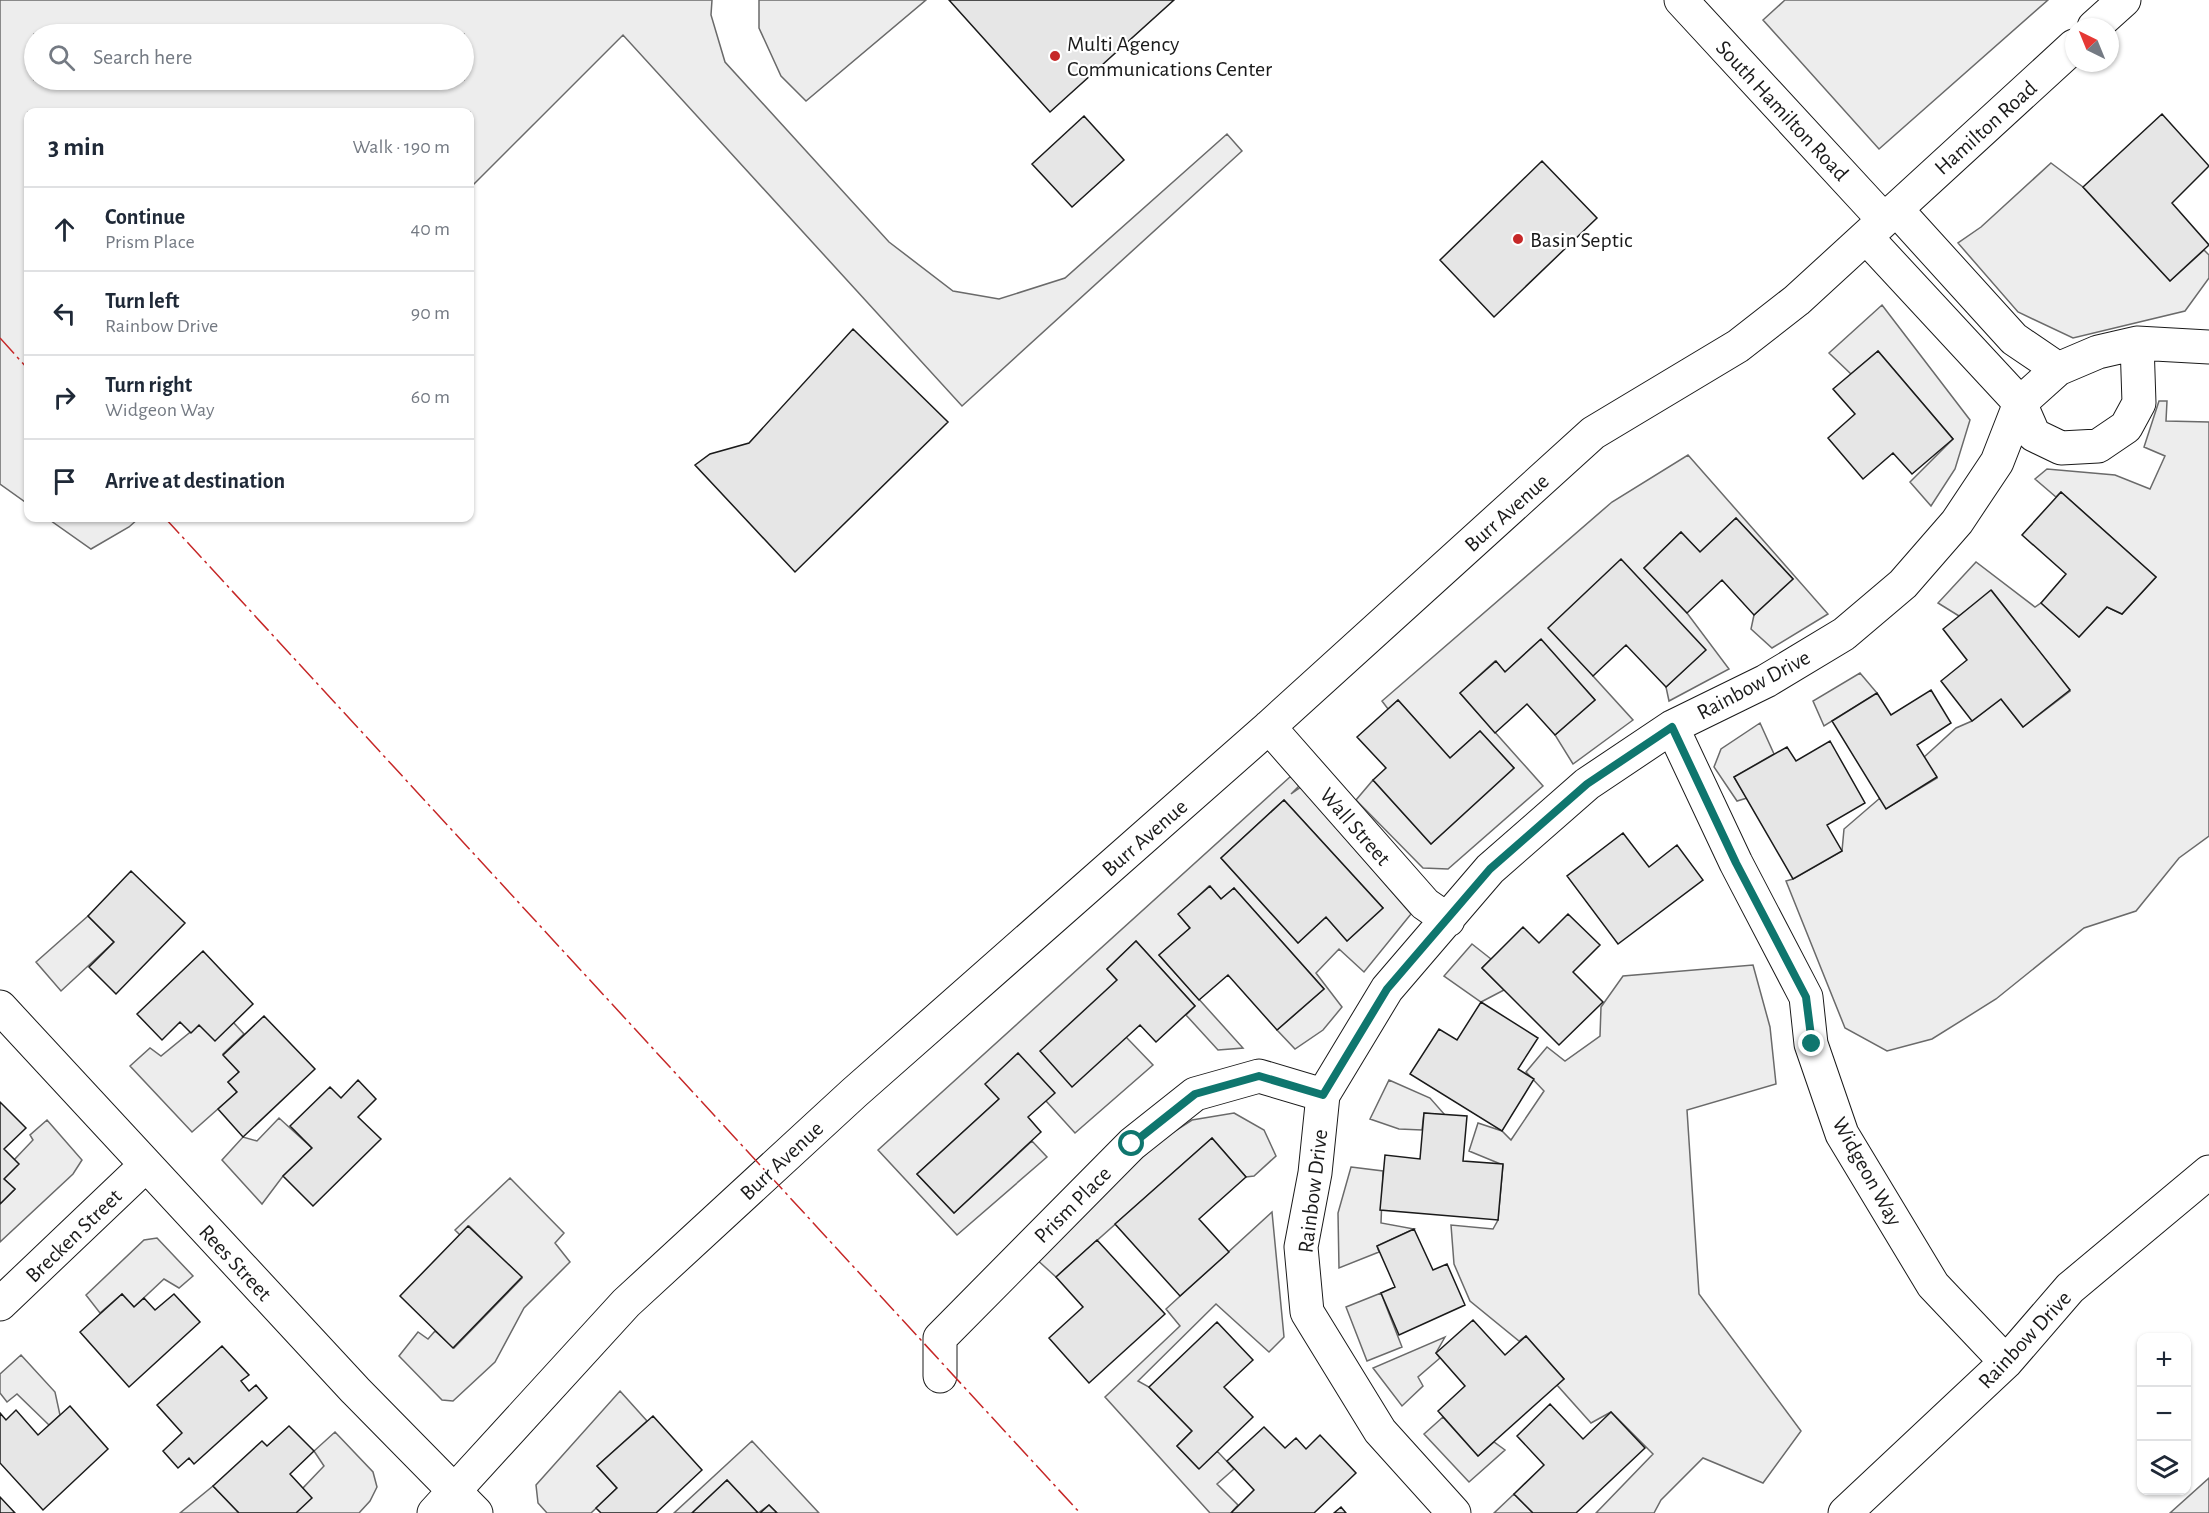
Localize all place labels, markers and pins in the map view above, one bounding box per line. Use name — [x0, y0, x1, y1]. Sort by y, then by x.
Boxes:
place label: Multi Agency Communications Center — [1067, 33, 1272, 80]
marker: Multi Agency Communications Center — [1048, 49, 1062, 63]
place label: Basin Septic — [1530, 229, 1633, 251]
marker: Basin Septic — [1511, 232, 1525, 246]

